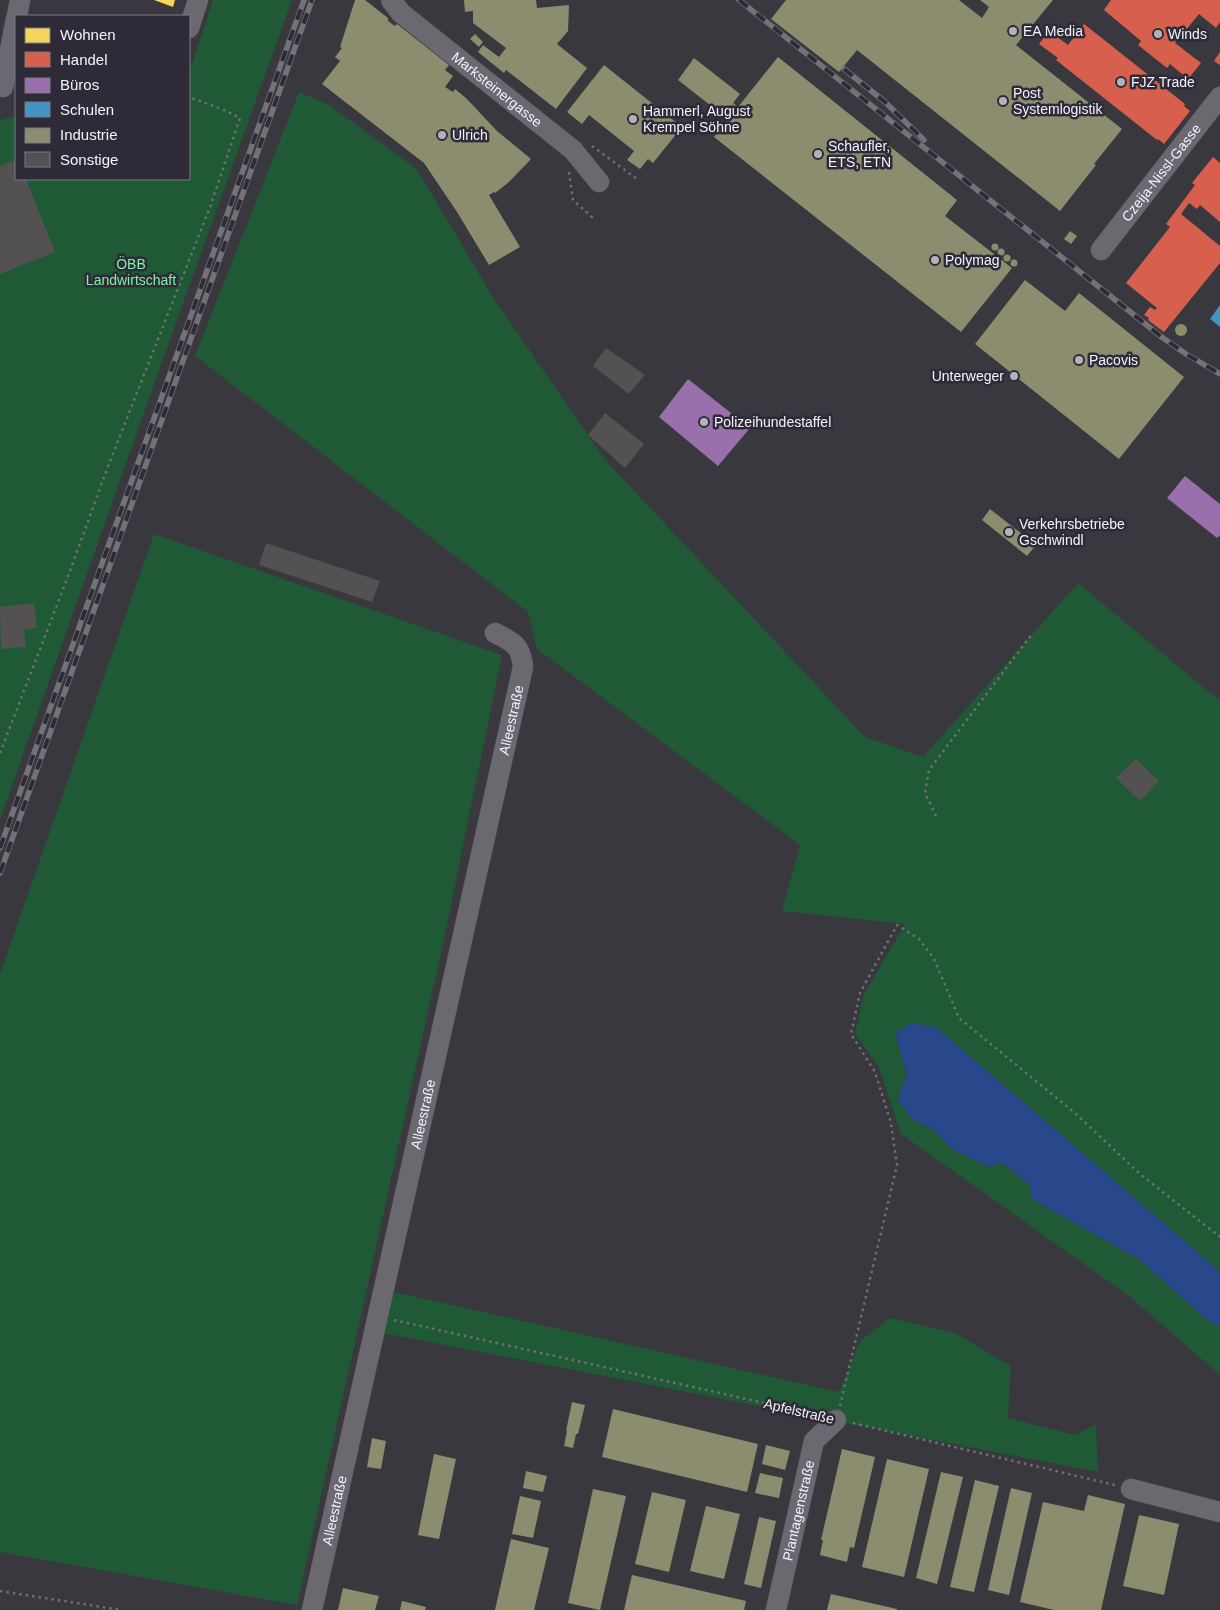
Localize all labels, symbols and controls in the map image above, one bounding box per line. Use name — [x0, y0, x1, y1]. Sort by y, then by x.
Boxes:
legend — [15, 15, 190, 180]
place label: EA Media — [1023, 23, 1083, 39]
marker: EA Media — [1007, 25, 1019, 37]
text: Wohnen — [60, 26, 116, 43]
place label: Winds — [1168, 26, 1207, 42]
marker: Winds — [1152, 28, 1164, 40]
street label: Marksteinergasse — [449, 49, 545, 130]
text: Handel — [60, 51, 108, 68]
place label: FJZ Trade — [1131, 74, 1195, 90]
text: Büros — [60, 76, 99, 93]
marker: FJZ Trade — [1115, 76, 1127, 88]
place label: Post Systemlogistik — [1013, 85, 1103, 117]
marker: Post Systemlogistik — [997, 95, 1009, 107]
text: Schulen — [60, 101, 114, 118]
place label: Hammerl, August Krempel Söhne — [643, 103, 750, 135]
marker: Hammerl, August Krempel Söhne — [627, 113, 639, 125]
street label: Czeija-Nissl-Gasse — [1118, 121, 1204, 225]
text: Industrie — [60, 126, 118, 143]
place label: Ulrich — [452, 127, 488, 143]
marker: Ulrich — [436, 129, 448, 141]
place label: Schaufler, ETS, ETN — [828, 138, 891, 170]
marker: Schaufler, ETS, ETN — [812, 148, 824, 160]
text: Sonstige — [60, 151, 118, 168]
place label: Polymag — [945, 252, 999, 268]
marker: Polymag — [929, 254, 941, 266]
park label: ÖBB Landwirtschaft — [86, 255, 176, 288]
place label: Pacovis — [1089, 352, 1138, 368]
marker: Pacovis — [1073, 354, 1085, 366]
place label: Unterweger — [932, 368, 1004, 384]
marker: Unterweger — [1008, 370, 1020, 382]
place label: Polizeihundestaffel — [714, 414, 831, 430]
marker: Polizeihundestaffel — [698, 416, 710, 428]
place label: Verkehrsbetriebe Gschwindl — [1019, 516, 1125, 548]
marker: Verkehrsbetriebe Gschwindl — [1003, 526, 1015, 538]
street label: Alleestraße — [496, 683, 527, 756]
street label: Alleestraße — [407, 1078, 439, 1151]
street label: Apfelstraße — [762, 1395, 836, 1427]
street label: Plantagenstraße — [779, 1458, 818, 1562]
street label: Alleestraße — [319, 1474, 350, 1547]

